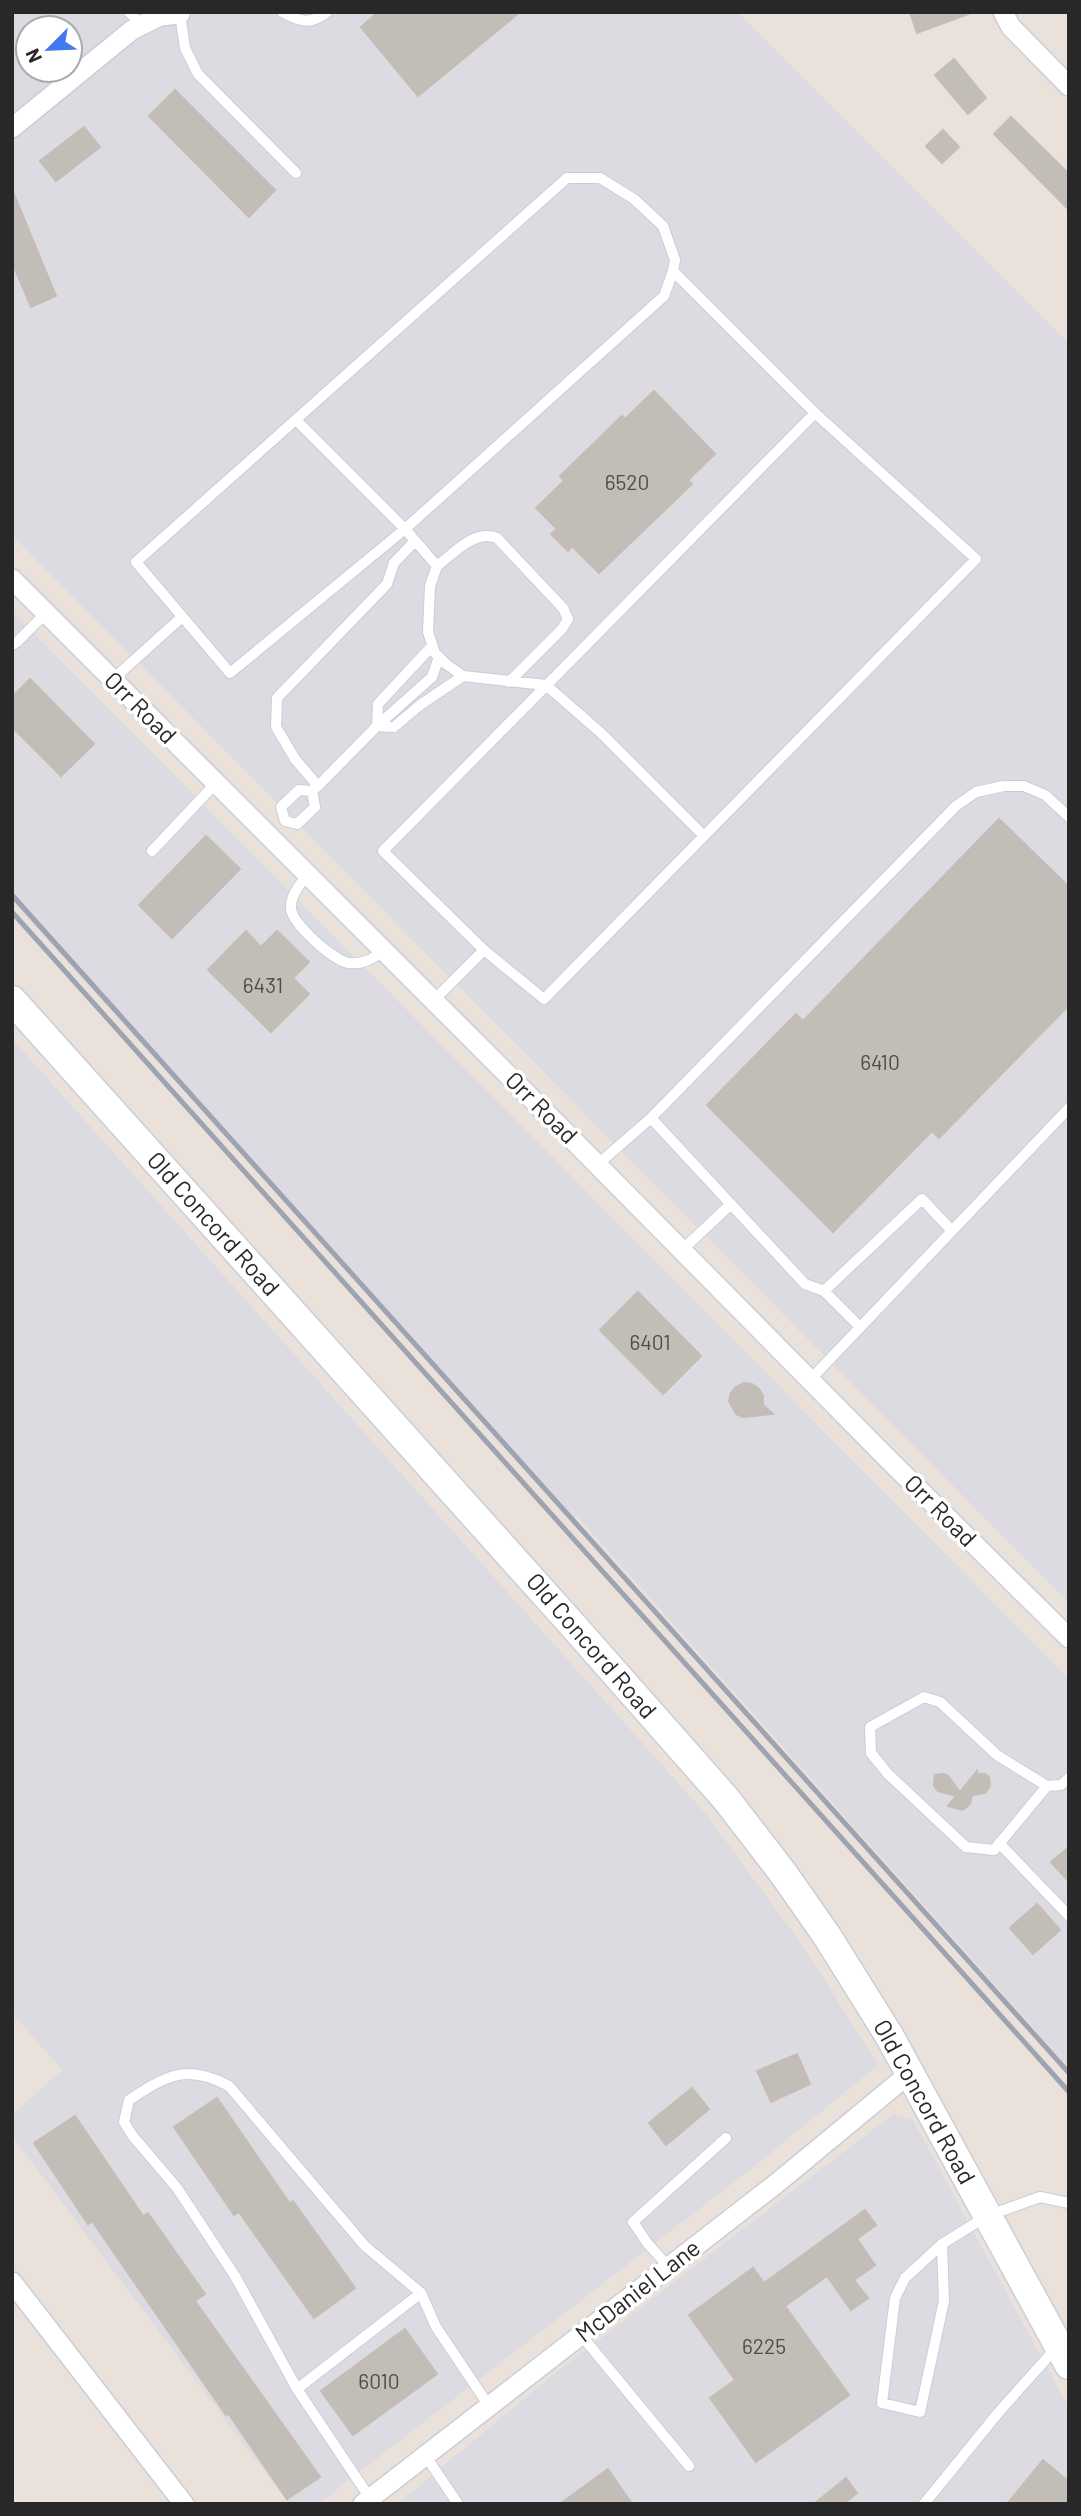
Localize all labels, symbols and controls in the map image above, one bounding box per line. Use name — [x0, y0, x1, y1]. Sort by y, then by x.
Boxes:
north arrow — [14, 14, 84, 84]
text: N — [20, 46, 46, 67]
house number: 6520 — [605, 469, 649, 494]
street label: Orr Road — [99, 665, 183, 749]
house number: 6431 — [243, 972, 283, 997]
house number: 6410 — [860, 1049, 900, 1074]
street label: Orr Road — [500, 1065, 584, 1149]
street label: Old Concord Road — [142, 1145, 286, 1301]
house number: 6401 — [629, 1329, 671, 1354]
street label: Orr Road — [899, 1468, 983, 1552]
street label: Old Concord Road — [521, 1566, 663, 1724]
street label: Old Concord Road — [868, 2014, 983, 2189]
street label: McDaniel Lane — [569, 2232, 705, 2347]
house number: 6225 — [742, 2333, 786, 2358]
house number: 6010 — [358, 2368, 400, 2393]

